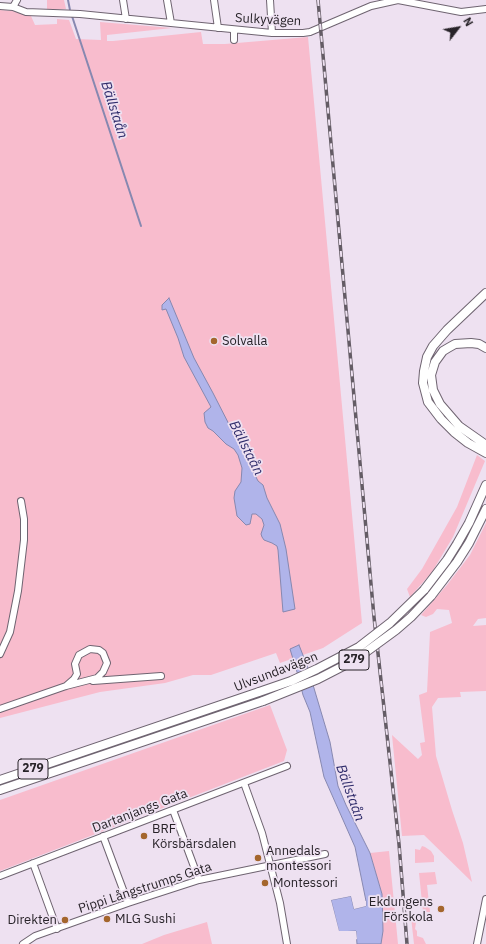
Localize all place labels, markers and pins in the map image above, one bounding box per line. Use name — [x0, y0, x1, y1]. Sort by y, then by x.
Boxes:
place label: Solvalla — [222, 333, 267, 349]
marker: Solvalla — [209, 336, 219, 346]
place label: BRF Körsbärsdalen — [152, 821, 236, 852]
marker: BRF Körsbärsdalen — [139, 831, 149, 841]
place label: Annedals montessori — [266, 843, 332, 874]
marker: Annedals montessori — [253, 853, 263, 863]
place label: Montessori — [273, 875, 338, 891]
marker: Montessori — [260, 878, 270, 888]
place label: Ekdungens Förskola — [369, 894, 433, 925]
marker: Ekdungens Förskola — [436, 904, 446, 914]
place label: MLG Sushi — [115, 911, 176, 927]
place label: Direkten — [7, 912, 57, 928]
marker: MLG Sushi — [102, 914, 112, 924]
marker: Direkten — [60, 915, 70, 925]

